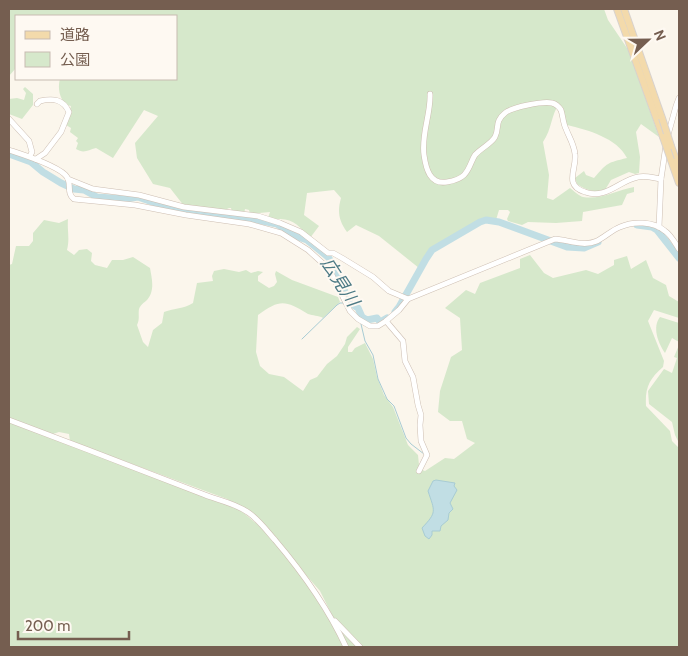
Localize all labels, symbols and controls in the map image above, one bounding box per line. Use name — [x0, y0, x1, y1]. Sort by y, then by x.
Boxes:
legend — [15, 15, 178, 80]
north arrow — [623, 15, 673, 65]
text: 道路 — [60, 26, 90, 44]
text: N — [650, 27, 670, 43]
text: 公園 — [60, 51, 90, 69]
water label: 広見川 — [316, 253, 365, 312]
scale bar — [18, 608, 129, 640]
text: 200 m — [25, 617, 70, 635]

